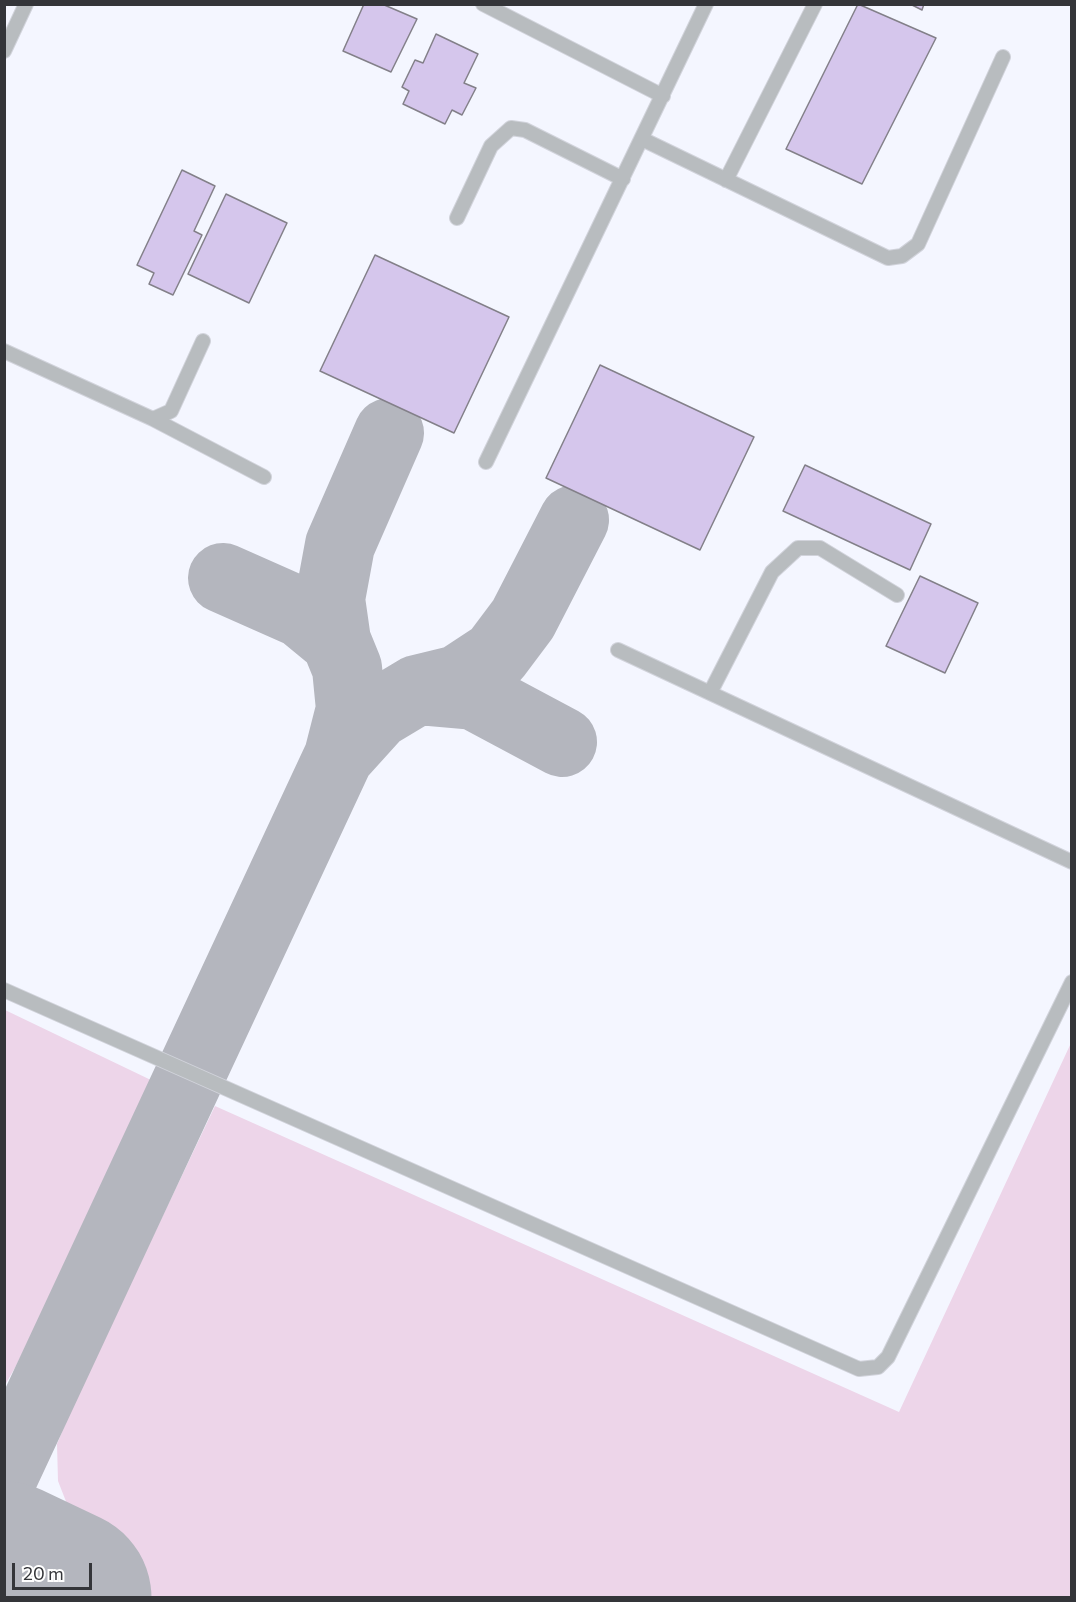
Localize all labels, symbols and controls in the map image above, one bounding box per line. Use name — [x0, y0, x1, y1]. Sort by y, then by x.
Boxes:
scale bar — [15, 1551, 94, 1589]
text: 20 m — [23, 1562, 64, 1584]

